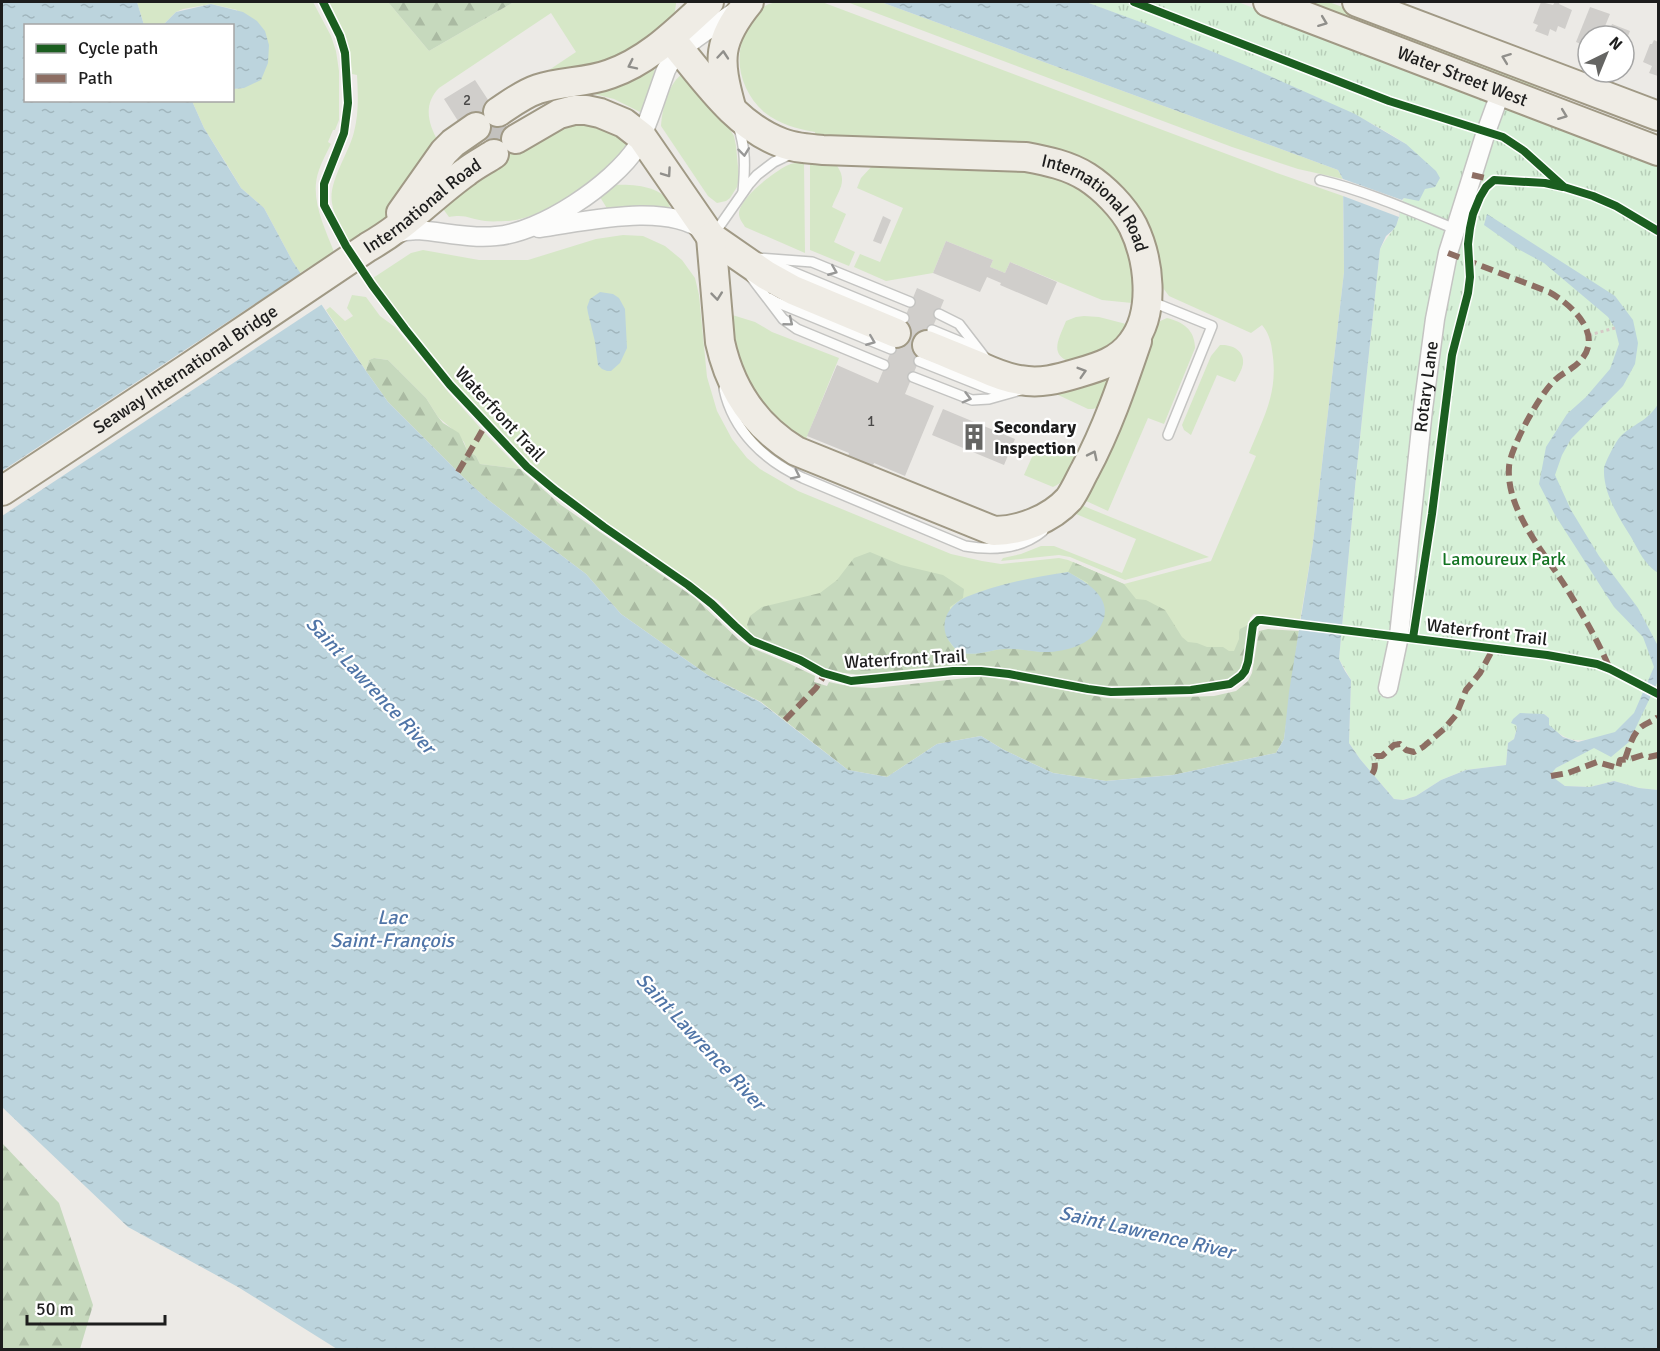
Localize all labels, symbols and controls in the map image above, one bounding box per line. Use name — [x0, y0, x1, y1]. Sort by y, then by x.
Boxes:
one-way arrow — [1317, 15, 1327, 28]
legend — [24, 24, 234, 102]
north arrow — [1576, 24, 1636, 84]
text: N — [1605, 33, 1626, 55]
text: Cycle path — [78, 37, 158, 59]
street label: Water Street West — [1394, 41, 1531, 111]
one-way arrow — [717, 50, 730, 59]
one-way arrow — [1501, 53, 1512, 65]
one-way arrow — [627, 57, 638, 69]
text: Path — [78, 67, 113, 89]
house number: 2 — [463, 91, 471, 109]
one-way arrow — [1557, 108, 1568, 120]
one-way arrow — [737, 148, 750, 157]
street label: International Road — [1039, 149, 1153, 254]
street label: International Road — [359, 154, 485, 258]
one-way arrow — [660, 167, 671, 178]
one-way arrow — [827, 264, 838, 276]
one-way arrow — [710, 291, 723, 300]
street label: Seaway International Bridge — [89, 300, 282, 439]
one-way arrow — [782, 315, 793, 326]
one-way arrow — [864, 334, 875, 346]
street label: Rotary Lane — [1410, 340, 1443, 433]
street label: Waterfront Trail — [450, 362, 550, 466]
one-way arrow — [1076, 367, 1087, 379]
one-way arrow — [961, 391, 972, 403]
house number: 1 — [867, 412, 875, 430]
place label: Secondary Inspection — [994, 416, 1076, 459]
building icon: Secondary Inspection — [959, 422, 989, 452]
one-way arrow — [1085, 450, 1097, 461]
one-way arrow — [789, 467, 800, 479]
park label: Lamoureux Park — [1442, 548, 1566, 570]
water label: Saint Lawrence River — [301, 611, 443, 761]
street label: Waterfront Trail — [1425, 614, 1549, 650]
street label: Waterfront Trail — [844, 645, 966, 673]
water label: Lac Saint-François — [330, 905, 456, 953]
water label: Saint Lawrence River — [631, 967, 773, 1117]
water label: Saint Lawrence River — [1057, 1200, 1239, 1265]
scale bar — [27, 1288, 165, 1326]
text: 50 m — [36, 1298, 74, 1320]

